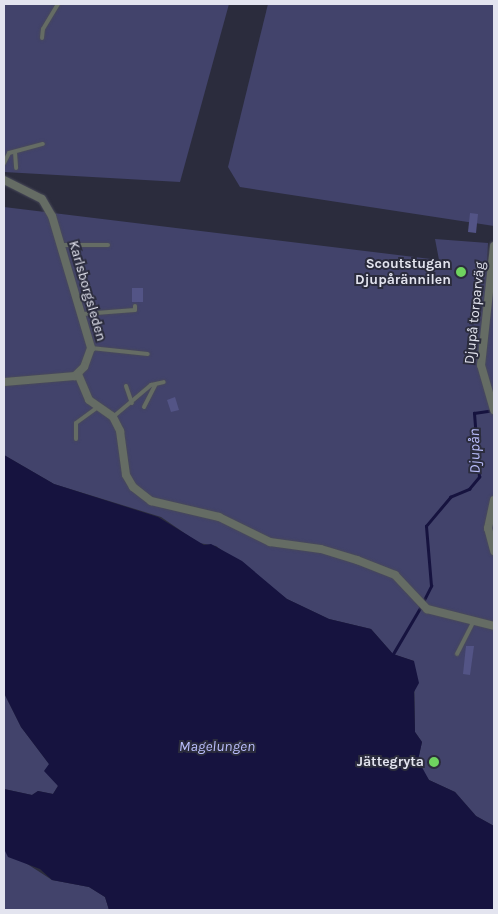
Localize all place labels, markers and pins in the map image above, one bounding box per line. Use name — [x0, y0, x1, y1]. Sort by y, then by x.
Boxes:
place label: Scoutstugan Djupårännilen — [355, 256, 451, 288]
marker: Scoutstugan Djupårännilen — [455, 266, 467, 278]
place label: Jättegryta — [357, 754, 424, 770]
marker: Jättegryta — [428, 756, 440, 768]

